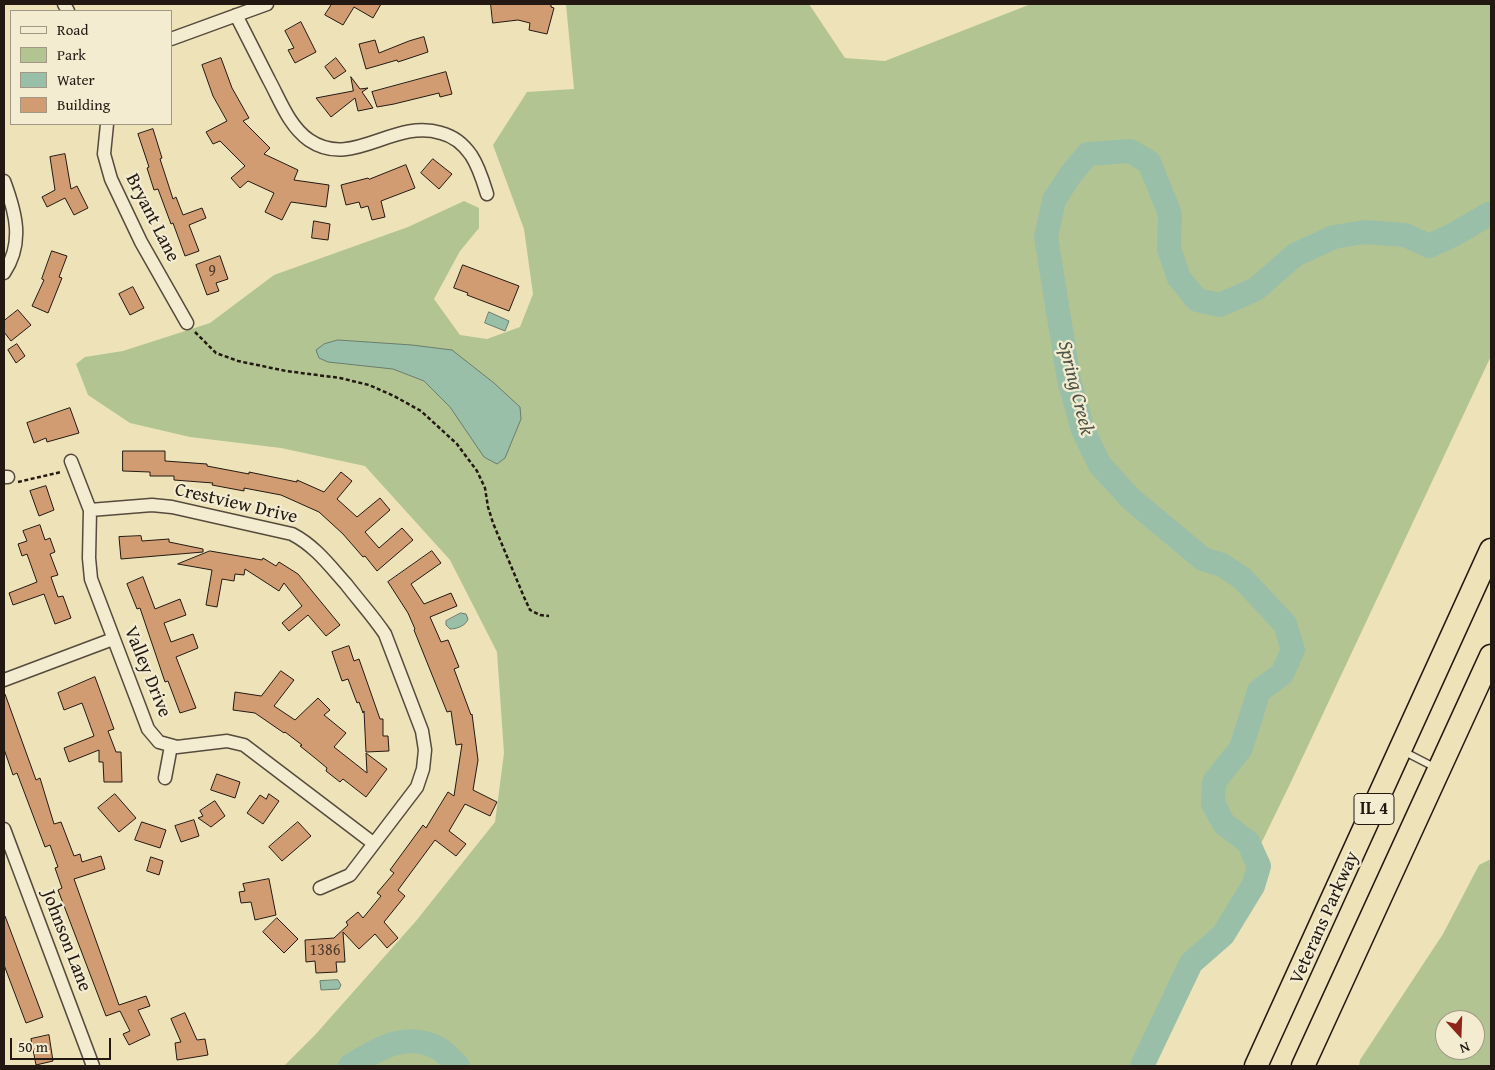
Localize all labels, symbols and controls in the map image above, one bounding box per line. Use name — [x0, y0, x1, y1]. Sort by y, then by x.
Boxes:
legend — [10, 10, 172, 125]
text: Road — [57, 19, 88, 40]
text: Park — [57, 44, 86, 65]
text: Water — [57, 69, 95, 90]
text: Building — [57, 94, 110, 115]
street label: Bryant Lane — [120, 170, 184, 266]
house number: 9 — [208, 262, 216, 282]
water label: Spring Creek — [1052, 338, 1098, 438]
street label: Crestview Drive — [173, 479, 299, 529]
street label: Valley Drive — [118, 623, 176, 721]
road number: IL 4 — [1354, 794, 1394, 824]
street label: Veterans Parkway — [1285, 848, 1365, 988]
street label: Johnson Lane — [36, 887, 96, 995]
house number: 1386 — [310, 941, 340, 961]
north arrow — [1435, 1010, 1485, 1060]
scale bar — [12, 1028, 114, 1060]
text: 50 m — [18, 1036, 48, 1057]
text: N — [1457, 1037, 1473, 1059]

